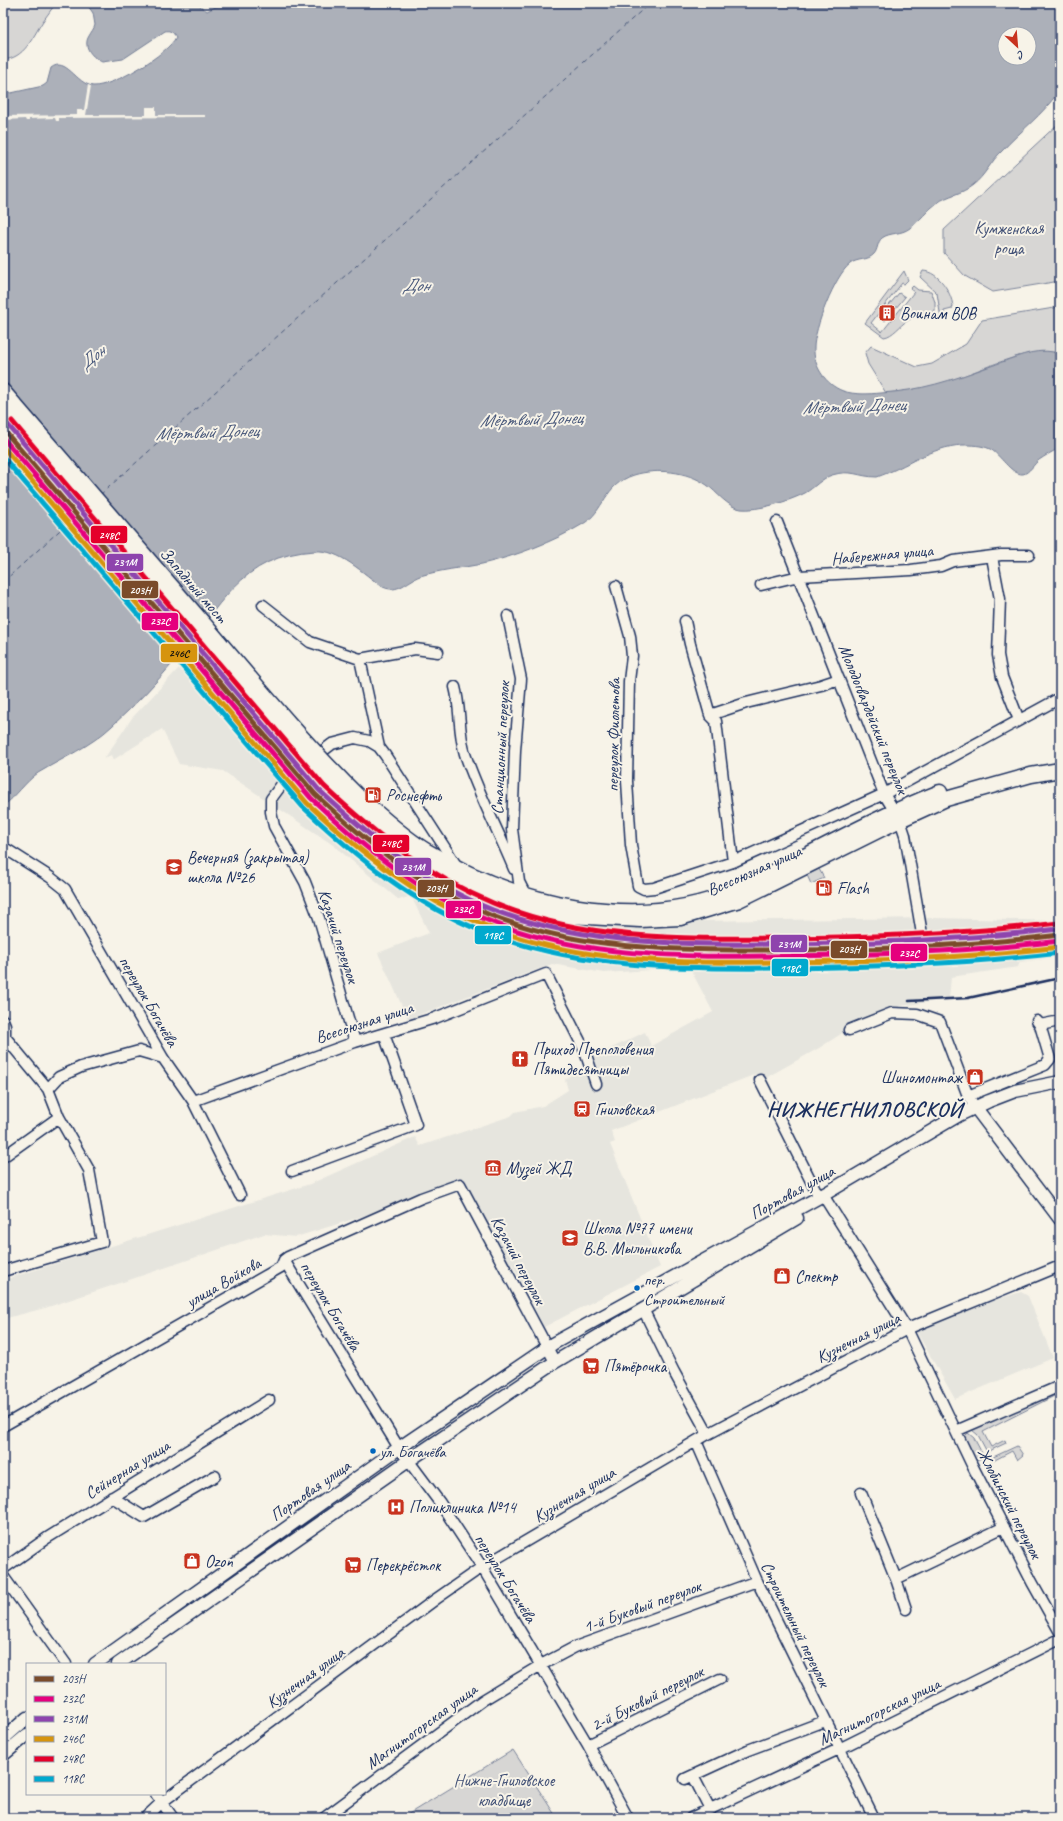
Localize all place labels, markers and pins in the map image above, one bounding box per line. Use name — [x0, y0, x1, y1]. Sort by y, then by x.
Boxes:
building icon: Воинам ВОВ — [877, 303, 897, 323]
place label: Воинам ВОВ — [900, 303, 978, 324]
fuel station icon: Роснефть — [363, 785, 383, 805]
place label: Роснефть — [386, 785, 442, 806]
place label: Вечерняя (закрытая) школа №26 — [187, 847, 310, 888]
school or university icon: Вечерняя (закрытая) школа №26 — [164, 857, 184, 877]
fuel station icon: Flash — [814, 878, 834, 898]
place label: Flash — [837, 878, 869, 899]
place label: Приход Преполовения Пятидесятницы — [533, 1039, 654, 1080]
church icon: Приход Преполовения Пятидесятницы — [510, 1049, 530, 1069]
place label: Шиномонтаж — [881, 1067, 964, 1088]
shop icon: Шиномонтаж — [965, 1067, 985, 1087]
station icon: Гниловская — [572, 1099, 592, 1119]
place label: Гниловская — [595, 1099, 655, 1120]
museum icon: Музей ЖД — [483, 1158, 503, 1178]
place label: Музей ЖД — [506, 1158, 573, 1180]
place label: Школа №77 имени В.В. Мыльникова — [583, 1218, 694, 1259]
school or university icon: Школа №77 имени В.В. Мыльникова — [560, 1228, 580, 1248]
shop icon: Спектр — [772, 1266, 792, 1286]
place label: Спектр — [795, 1266, 839, 1287]
place label: пер. Строительный — [644, 1270, 726, 1310]
marker: пер. Строительный — [632, 1283, 642, 1293]
supermarket icon: Пятёрочка — [581, 1356, 601, 1376]
place label: Пятёрочка — [604, 1356, 667, 1377]
place label: ул. Богачёва — [379, 1442, 447, 1462]
marker: ул. Богачёва — [368, 1446, 378, 1456]
hospital icon: Поликлиника №14 — [386, 1497, 406, 1517]
place label: Поликлиника №14 — [409, 1497, 518, 1518]
shop icon: Ozon — [182, 1551, 202, 1571]
place label: Ozon — [205, 1551, 233, 1572]
supermarket icon: Перекрёсток — [343, 1555, 363, 1575]
place label: Перекрёсток — [366, 1555, 442, 1576]

